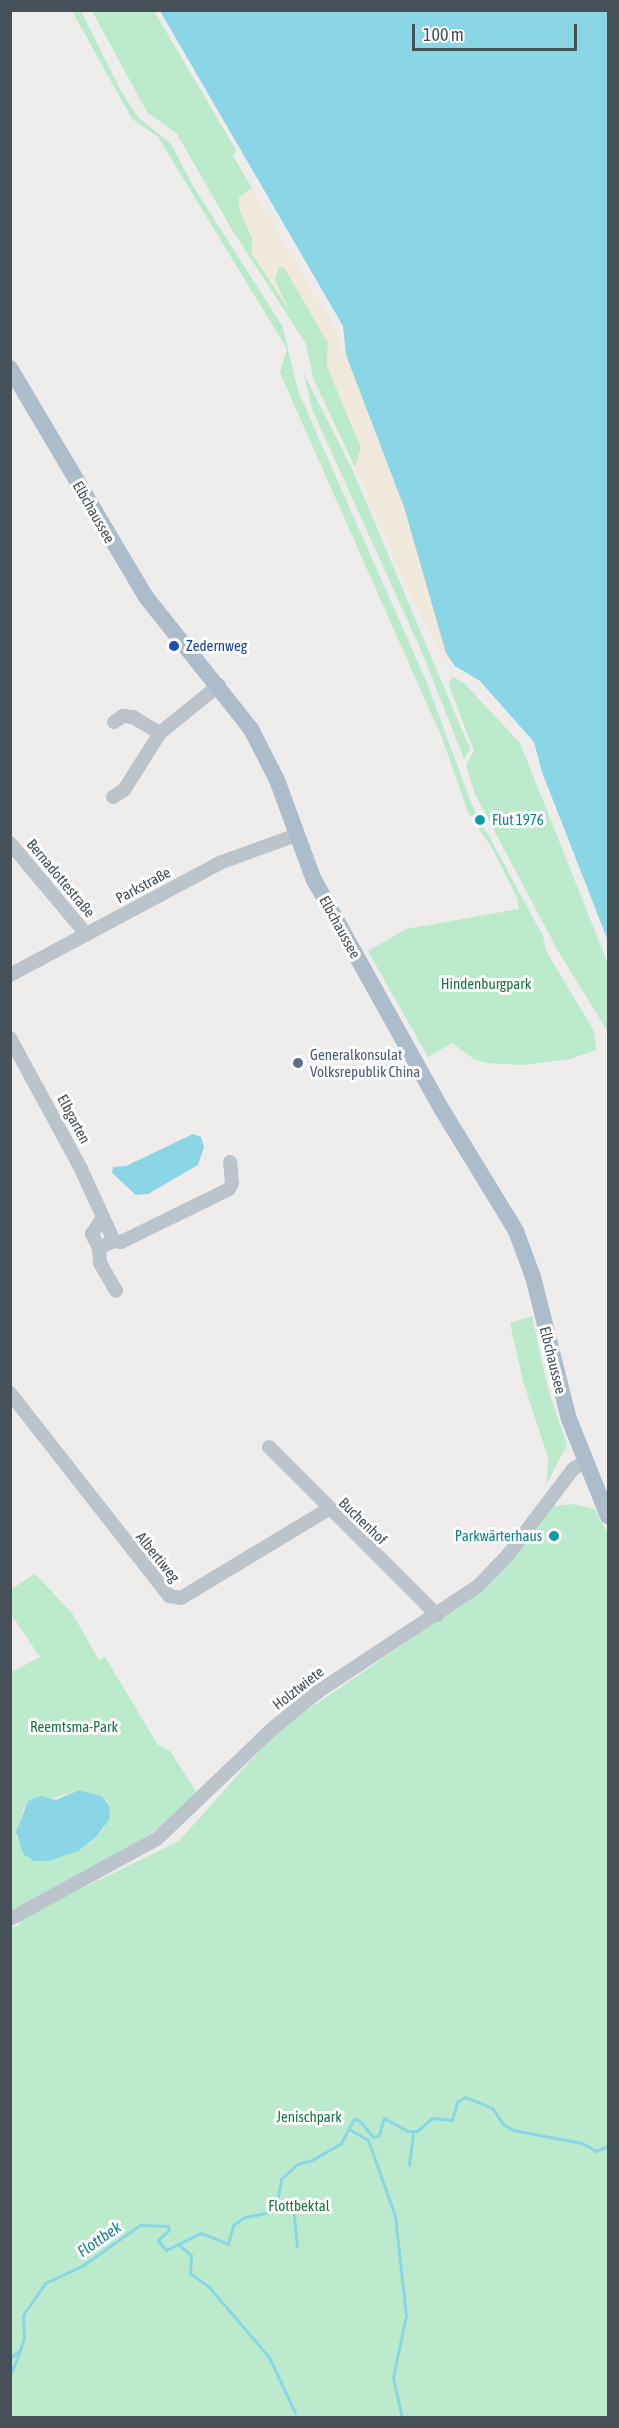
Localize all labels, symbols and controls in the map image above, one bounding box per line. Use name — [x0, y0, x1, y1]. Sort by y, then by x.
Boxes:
scale bar — [415, 12, 580, 50]
text: 100 m — [423, 24, 464, 45]
street label: Elbchaussee — [69, 478, 119, 546]
place label: Zedernweg — [186, 637, 247, 655]
marker: Zedernweg — [167, 639, 181, 653]
place label: Flut 1976 — [492, 811, 544, 829]
marker: Flut 1976 — [473, 813, 487, 827]
street label: Bernadottestraße — [23, 835, 99, 921]
street label: Parkstraße — [112, 863, 174, 907]
street label: Elbchaussee — [315, 893, 365, 961]
park label: Hindenburgpark — [441, 975, 531, 993]
place label: Generalkonsulat Volksrepublik China — [310, 1045, 420, 1080]
marker: Generalkonsulat Volksrepublik China — [291, 1056, 305, 1070]
street label: Elbgarten — [54, 1091, 94, 1147]
street label: Elbchaussee — [536, 1325, 570, 1395]
street label: Buchenhof — [335, 1494, 391, 1548]
place label: Parkwärterhaus — [455, 1527, 542, 1545]
street label: Albertiweg — [132, 1528, 184, 1586]
marker: Parkwärterhaus — [547, 1529, 561, 1543]
street label: Holztwiete — [269, 1663, 327, 1713]
park label: Reemtsma-Park — [30, 1718, 118, 1736]
park label: Jenischpark — [276, 2108, 342, 2126]
park label: Flottbektal — [268, 2197, 330, 2215]
water label: Flottbek — [73, 2217, 125, 2261]

